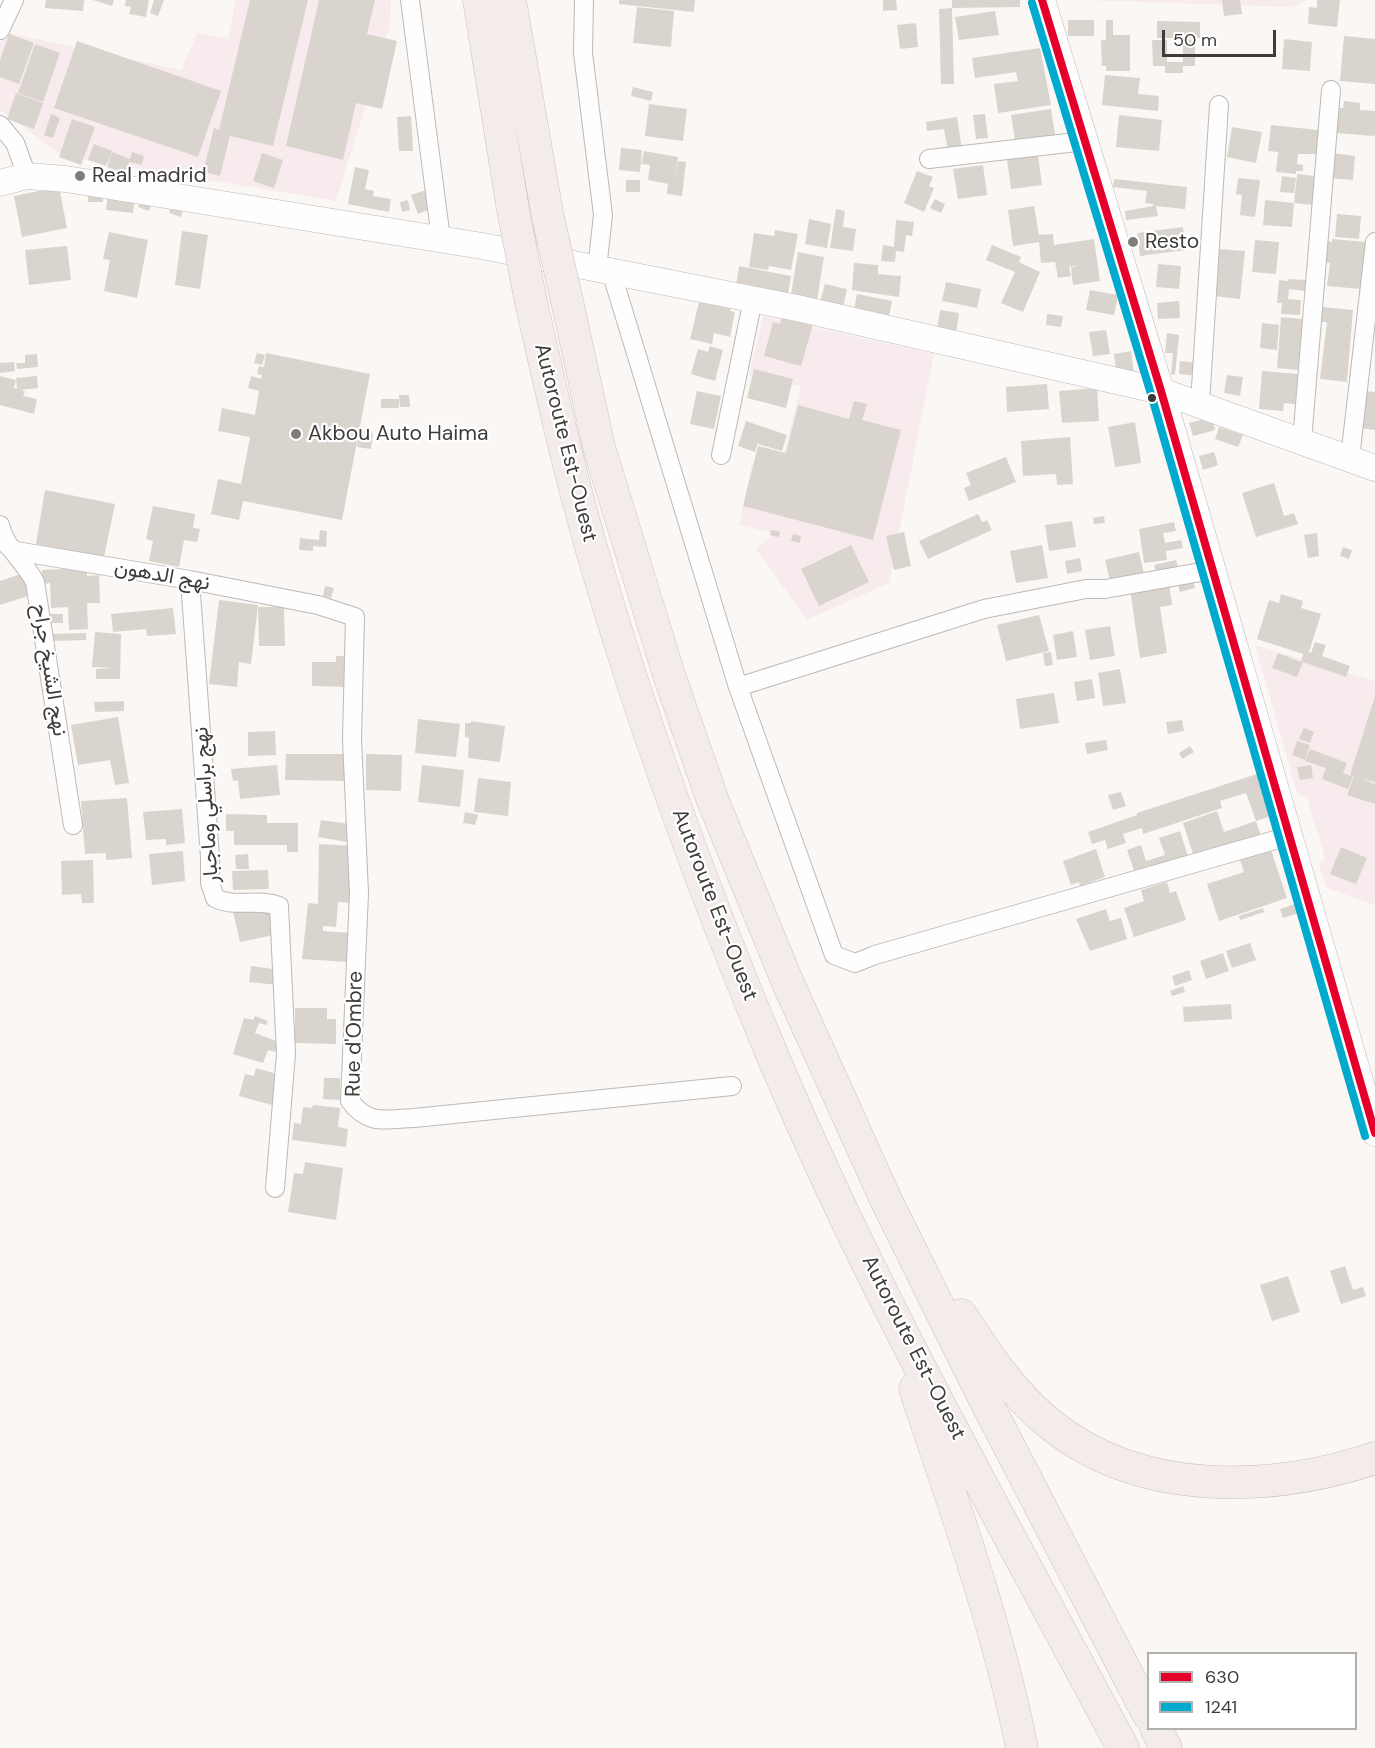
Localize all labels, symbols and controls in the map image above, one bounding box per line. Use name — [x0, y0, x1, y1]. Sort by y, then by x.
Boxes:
scale bar — [1165, 18, 1279, 56]
text: 50 m — [1173, 28, 1217, 52]
place label: Real madrid — [92, 163, 207, 189]
marker: Real madrid — [73, 169, 87, 183]
place label: Resto — [1145, 229, 1199, 255]
marker: Resto — [1126, 235, 1140, 249]
street label: Autoroute Est-Ouest — [528, 341, 602, 545]
unlabelled marker — [1146, 392, 1158, 404]
place label: Akbou Auto Haima — [308, 421, 488, 447]
marker: Akbou Auto Haima — [289, 427, 303, 441]
street label: نهج الدهون — [112, 555, 212, 597]
street label: نهج الشيخ جراح — [26, 602, 72, 738]
street label: نهج براسلي وماجبار — [189, 726, 225, 884]
street label: Autoroute Est-Ouest — [666, 805, 762, 1005]
street label: Rue d'Ombre — [341, 971, 369, 1097]
street label: Autoroute Est-Ouest — [856, 1252, 970, 1444]
legend — [1147, 1652, 1357, 1730]
text: 630 — [1205, 1665, 1239, 1689]
text: 1241 — [1205, 1695, 1237, 1719]

